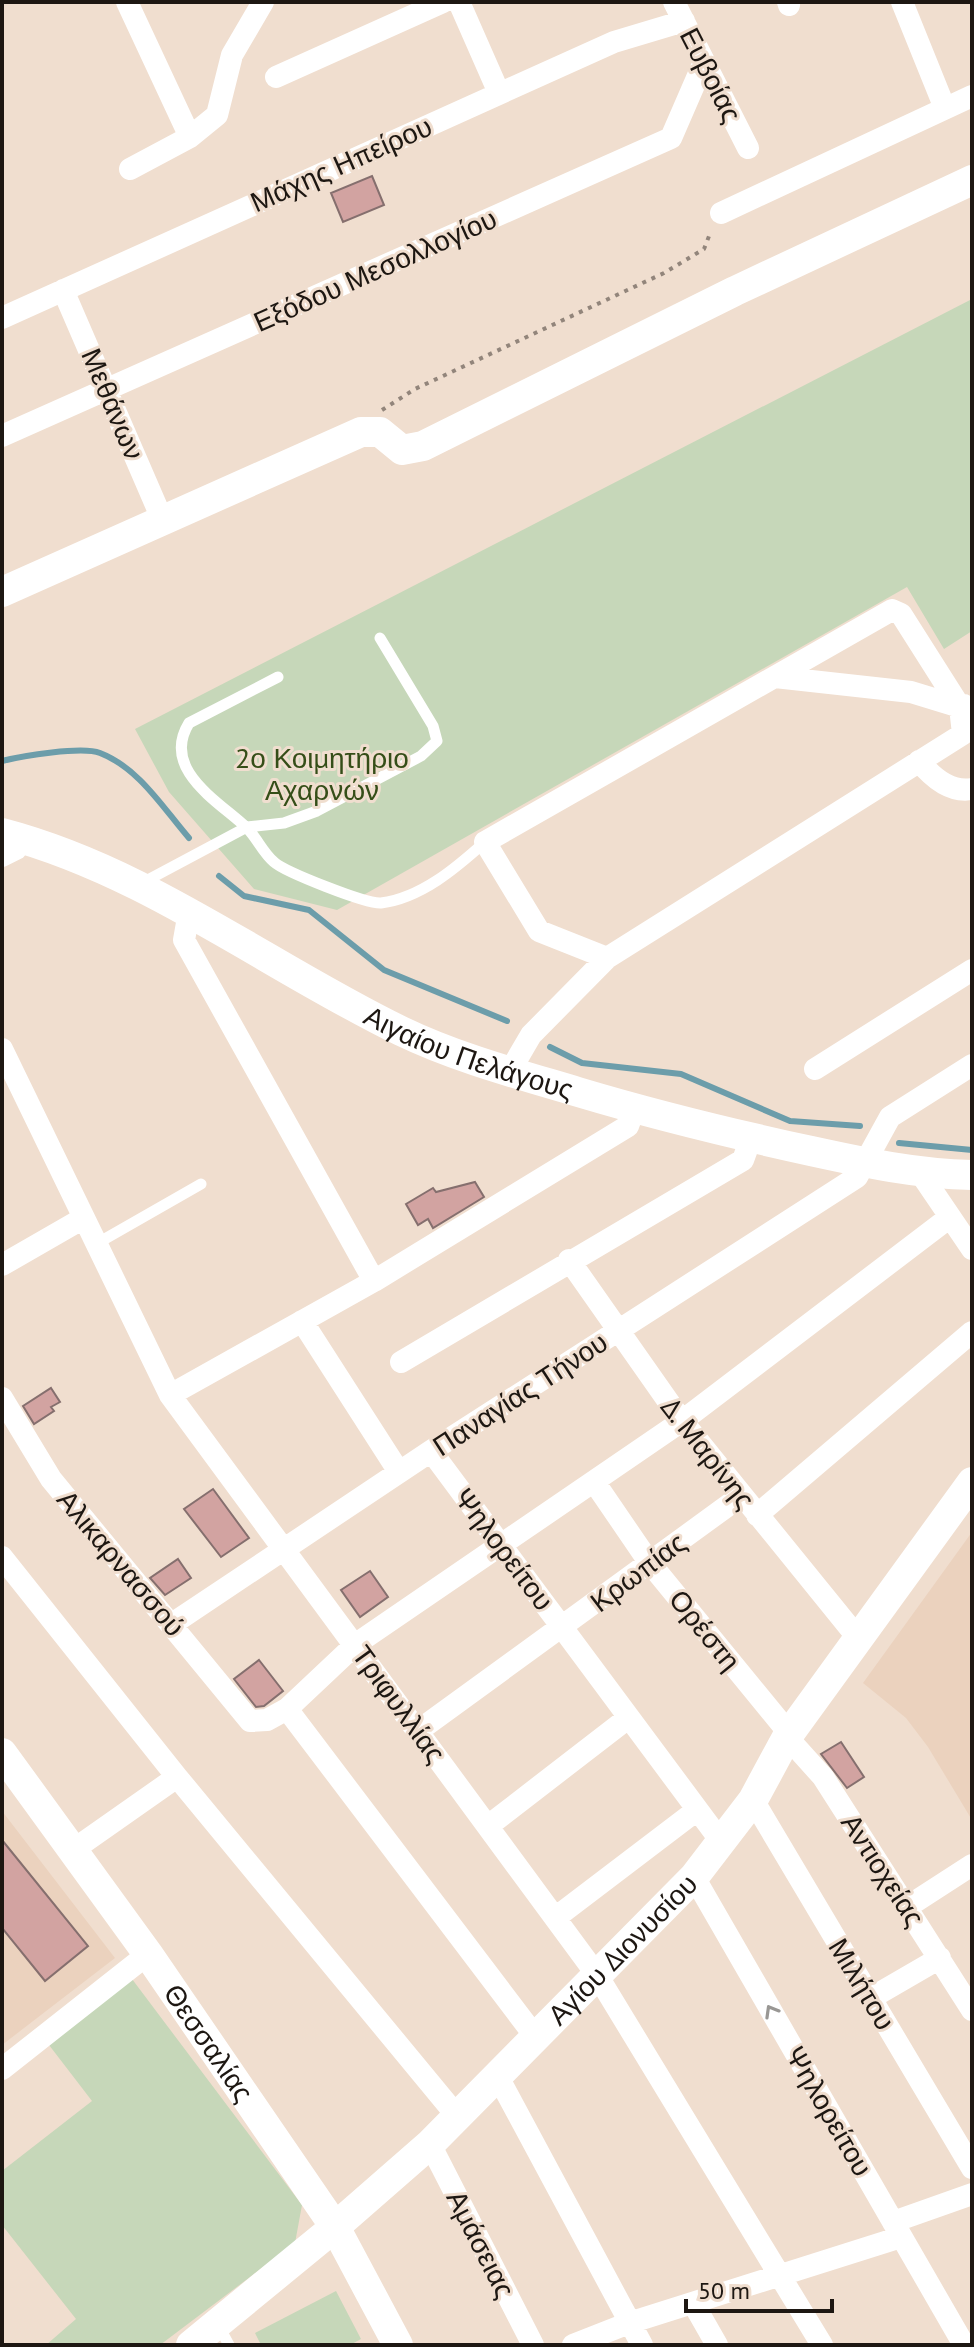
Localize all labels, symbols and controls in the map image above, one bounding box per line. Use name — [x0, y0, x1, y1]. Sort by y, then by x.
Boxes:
street label: Ευβοίας — [672, 21, 751, 128]
street label: Μάχης Ηπείρου — [244, 107, 437, 220]
street label: Εξόδου Μεσολλογίου — [247, 199, 502, 340]
street label: Μεθάνων — [73, 343, 153, 465]
park label: 2ο Κοιμητήριο Αχαρνών — [235, 739, 409, 808]
street label: Αιγαίου Πελάγους — [358, 997, 578, 1108]
street label: Παναγίας Τήνου — [425, 1323, 614, 1464]
street label: Δ. Μαρίνης — [653, 1389, 764, 1516]
street label: Ψηλορείτου — [446, 1480, 563, 1617]
street label: Αλικαρνασσού — [49, 1482, 194, 1644]
street label: Κρωπίας — [582, 1523, 693, 1620]
street label: Ορέστη — [661, 1581, 749, 1678]
street label: Τριφυλλίας — [344, 1638, 455, 1770]
street label: Αντιοχείας — [833, 1806, 934, 1933]
street label: Αγίου Διονυσίου — [539, 1866, 705, 2033]
street label: Μιλήτου — [821, 1931, 904, 2036]
street label: Θεσσαλίας — [156, 1976, 263, 2109]
one-way arrow — [765, 2005, 781, 2019]
street label: Ψηλορείτου — [777, 2039, 882, 2182]
street label: Αμάσειας — [439, 2184, 524, 2304]
scale bar — [686, 2263, 832, 2313]
text: 50 m — [698, 2275, 750, 2306]

